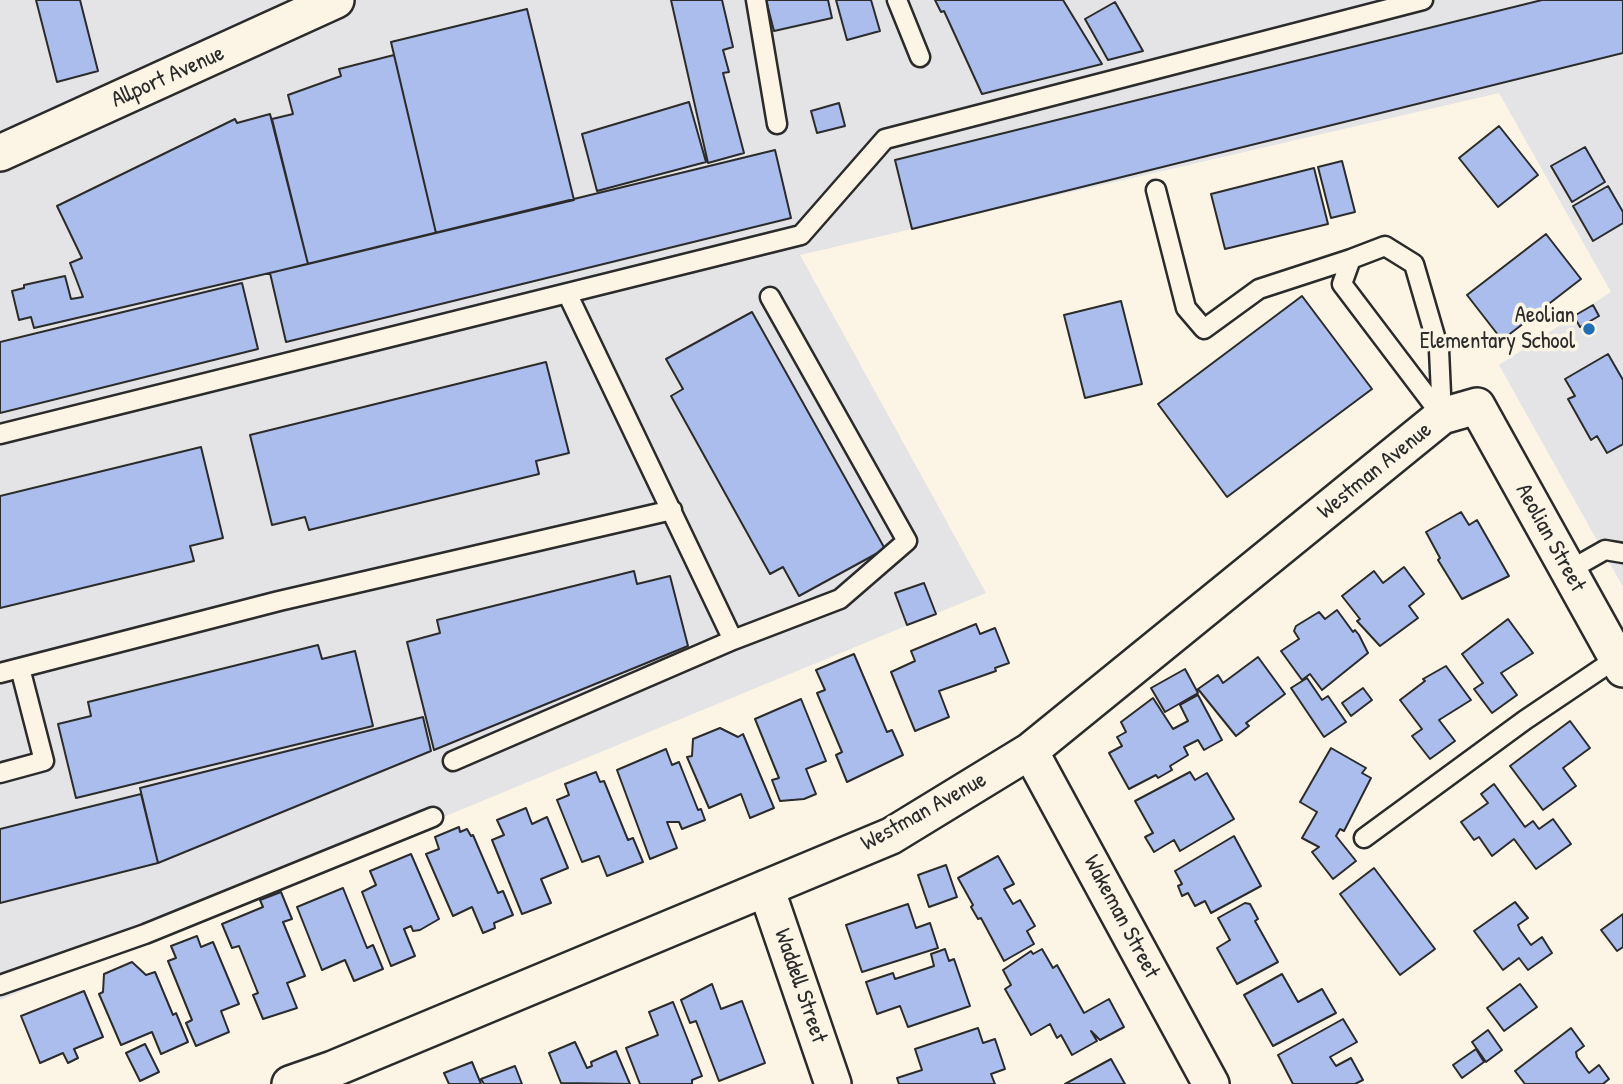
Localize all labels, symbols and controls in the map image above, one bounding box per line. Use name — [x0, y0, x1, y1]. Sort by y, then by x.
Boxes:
street label: Allport Avenue — [107, 40, 229, 114]
place label: Aeolian Elementary School — [1420, 302, 1575, 356]
marker: Aeolian Elementary School — [1581, 321, 1597, 337]
street label: Westman Avenue — [1312, 417, 1438, 525]
street label: Aeolian Street — [1509, 479, 1591, 597]
street label: Westman Avenue — [857, 766, 991, 858]
street label: Wakeman Street — [1077, 851, 1165, 983]
street label: Waddell Street — [768, 925, 832, 1047]

